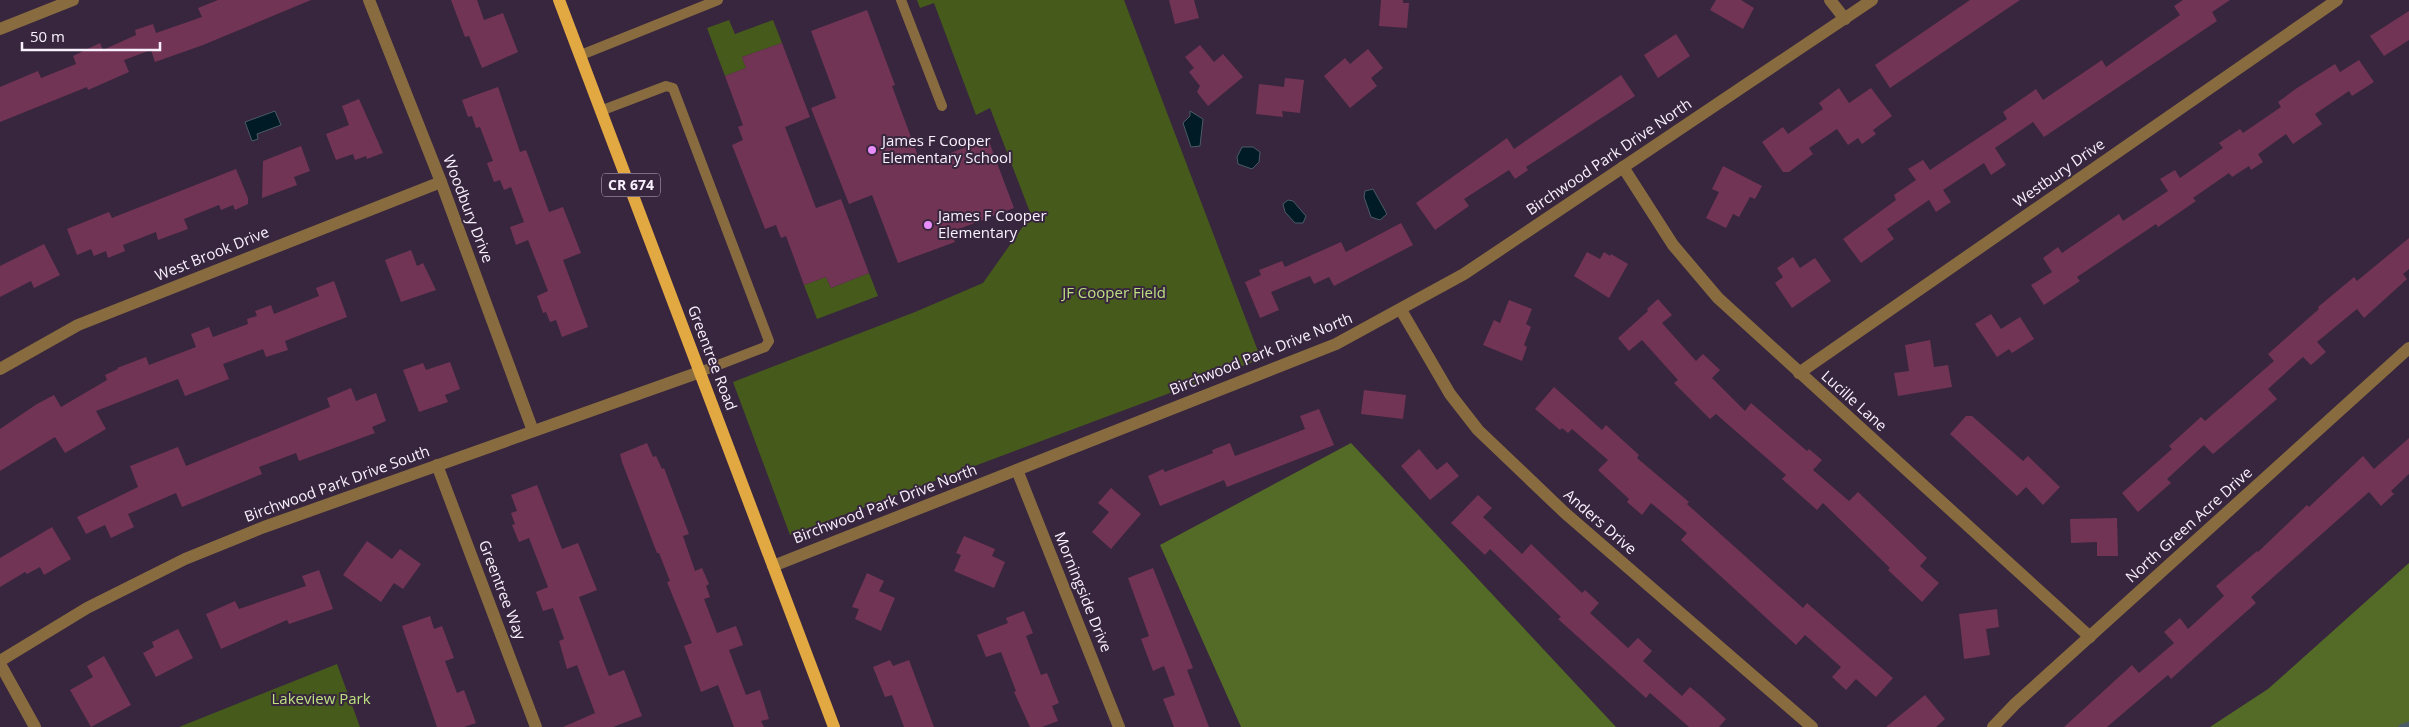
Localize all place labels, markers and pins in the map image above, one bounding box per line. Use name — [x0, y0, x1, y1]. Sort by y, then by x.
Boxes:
place label: James F Cooper Elementary School — [880, 130, 1012, 167]
marker: James F Cooper Elementary School — [866, 144, 878, 156]
place label: James F Cooper Elementary — [936, 205, 1047, 242]
marker: James F Cooper Elementary — [922, 219, 934, 231]

